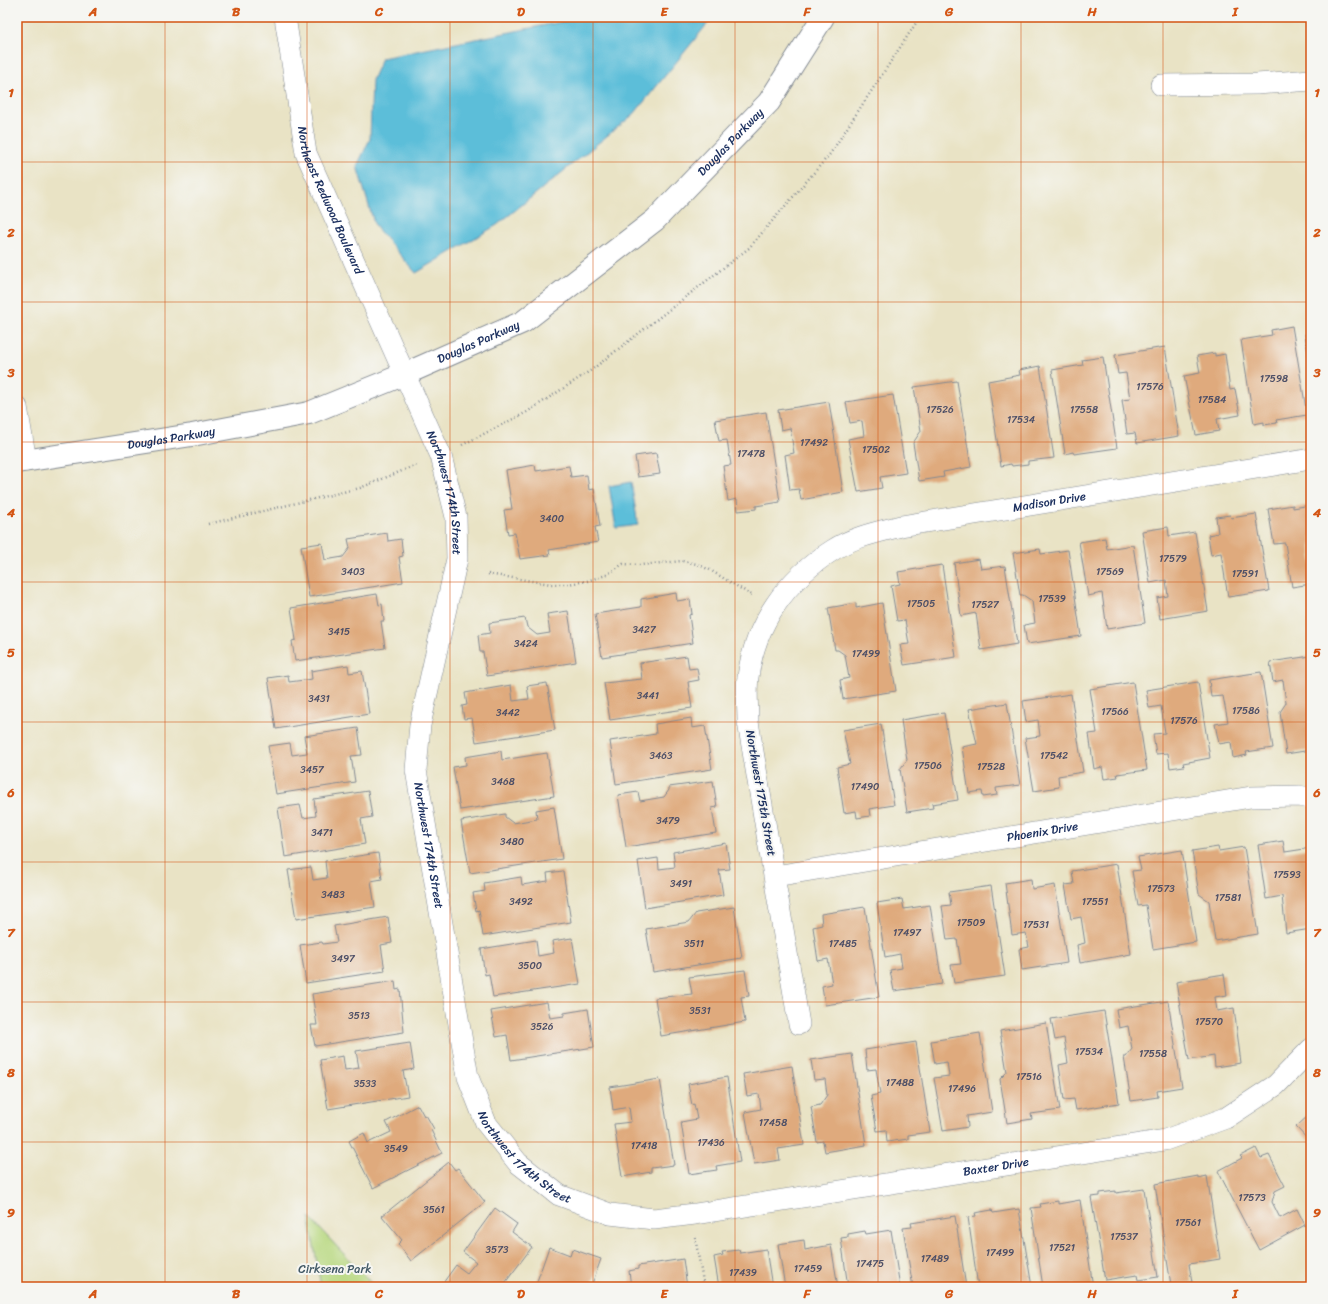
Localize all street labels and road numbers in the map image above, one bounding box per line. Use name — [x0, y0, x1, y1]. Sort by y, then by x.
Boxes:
street label: Douglas Parkway — [692, 102, 770, 181]
street label: Northeast Redwood Boulevard — [291, 125, 370, 278]
street label: Douglas Parkway — [434, 313, 524, 370]
street label: Douglas Parkway — [126, 420, 218, 456]
street label: Northwest 174th Street — [420, 427, 468, 555]
street label: Madison Drive — [1011, 485, 1088, 519]
street label: Northwest 175th Street — [739, 728, 783, 858]
street label: Northwest 174th Street — [407, 781, 450, 910]
street label: Phoenix Drive — [1005, 815, 1080, 848]
street label: Northwest 174th Street — [471, 1108, 575, 1210]
street label: Baxter Drive — [961, 1151, 1030, 1183]

